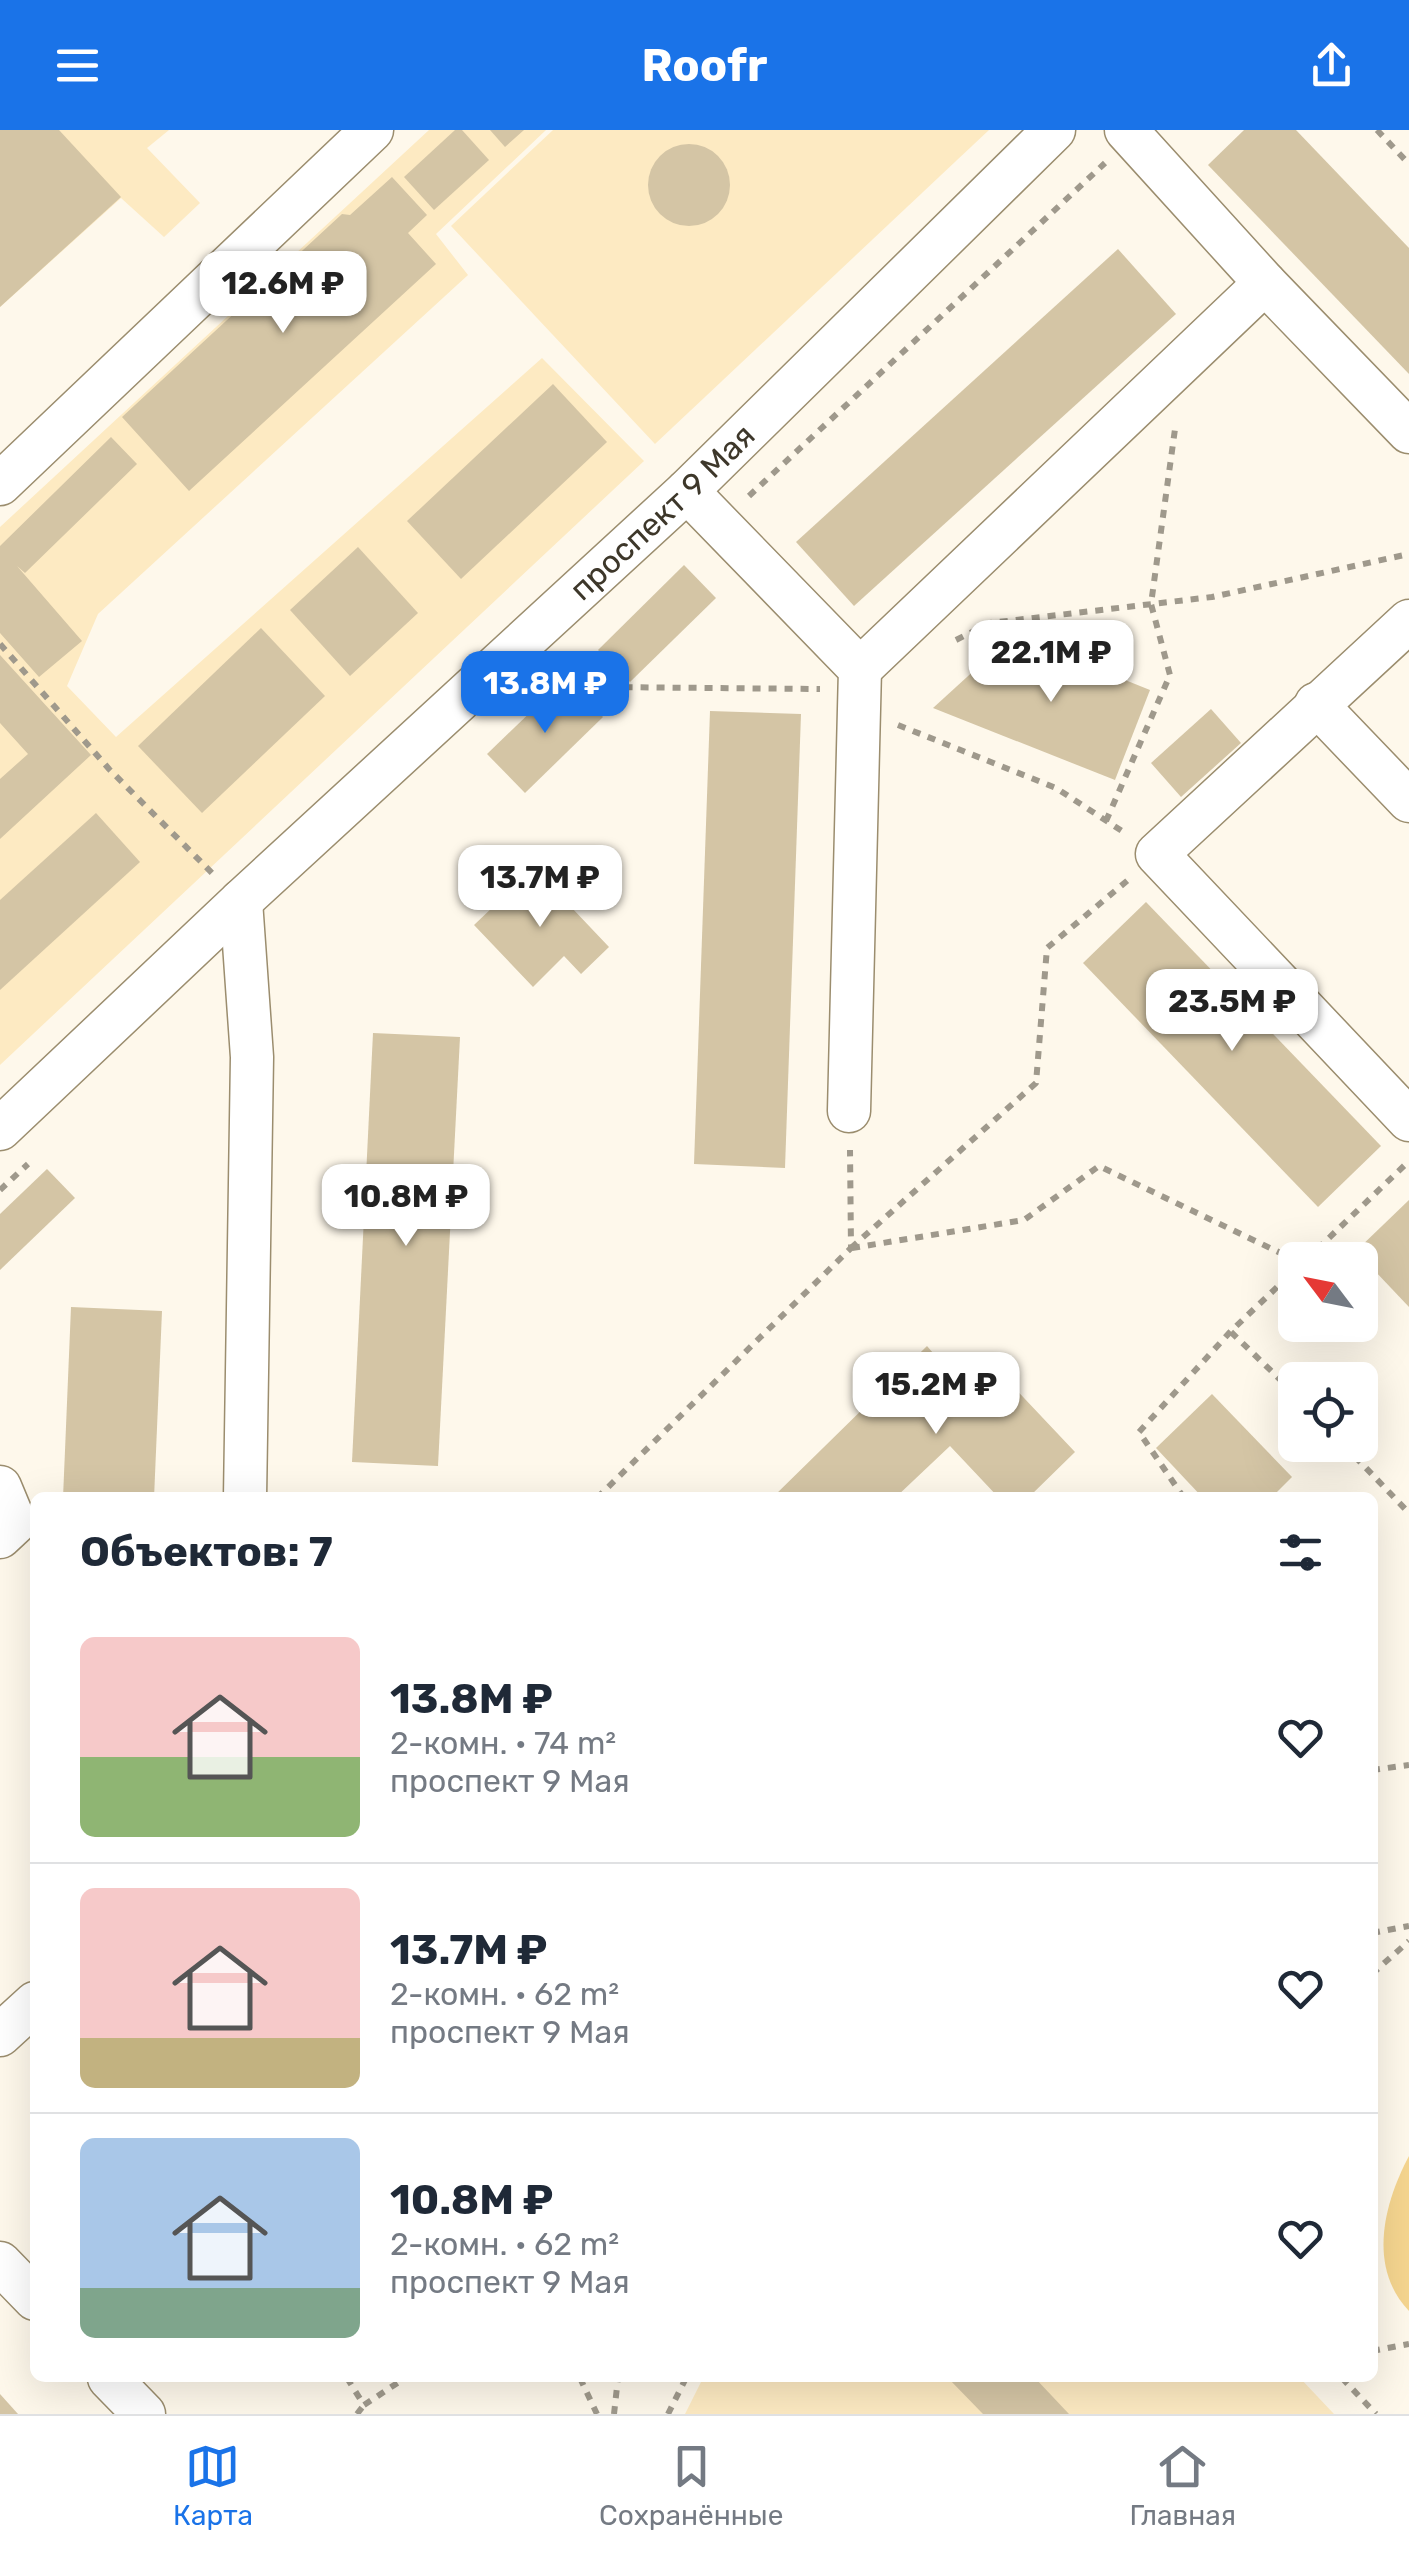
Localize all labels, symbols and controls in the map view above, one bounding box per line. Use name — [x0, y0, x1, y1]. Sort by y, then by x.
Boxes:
icon: menu — [50, 38, 105, 93]
icon: share — [1304, 38, 1359, 93]
text: Roofr — [642, 39, 767, 92]
pin: 12.6M ₽ — [191, 251, 375, 336]
text: 12.6M ₽ — [222, 264, 344, 302]
street label: проспект 9 Мая — [562, 416, 763, 608]
pin: 22.1M ₽ — [959, 620, 1143, 705]
text: 22.1M ₽ — [991, 633, 1111, 671]
pin: 13.8M ₽ — [453, 651, 637, 736]
text: 13.8M ₽ — [483, 664, 607, 702]
pin: 13.7M ₽ — [448, 845, 632, 930]
text: 13.7M ₽ — [480, 858, 600, 896]
pin: 23.5M ₽ — [1140, 969, 1324, 1054]
text: 23.5M ₽ — [1168, 982, 1296, 1020]
pin: 10.8M ₽ — [314, 1164, 498, 1249]
text: 10.8M ₽ — [344, 1177, 468, 1215]
north arrow — [1278, 1242, 1378, 1342]
map controls — [1278, 1242, 1378, 1462]
pin: 15.2M ₽ — [844, 1352, 1028, 1437]
button: locate — [1278, 1362, 1378, 1462]
text: 15.2M ₽ — [875, 1365, 997, 1403]
icon: filters — [1273, 1525, 1328, 1580]
text: Объектов: 7 — [80, 1527, 333, 1577]
text: 13.8M ₽ — [390, 1674, 553, 1724]
icon: home — [160, 1677, 280, 1797]
icon: heart — [1273, 1710, 1328, 1765]
text: 2-комн. · 74 m² — [390, 1724, 616, 1762]
text: проспект 9 Мая — [390, 1762, 630, 1800]
text: 13.7M ₽ — [390, 1925, 547, 1975]
icon: home — [160, 1928, 280, 2048]
icon: heart — [1273, 1961, 1328, 2016]
text: 2-комн. · 62 m² — [390, 1975, 619, 2013]
text: проспект 9 Мая — [390, 2013, 630, 2051]
text: 10.8M ₽ — [390, 2175, 553, 2225]
icon: home — [160, 2178, 280, 2298]
icon: heart — [1273, 2211, 1328, 2266]
text: 2-комн. · 62 m² — [390, 2225, 619, 2263]
text: проспект 9 Мая — [390, 2263, 630, 2301]
tab: Карта — [173, 2439, 253, 2532]
tab: Сохранённые — [599, 2439, 783, 2532]
tab: Главная — [1129, 2439, 1236, 2532]

